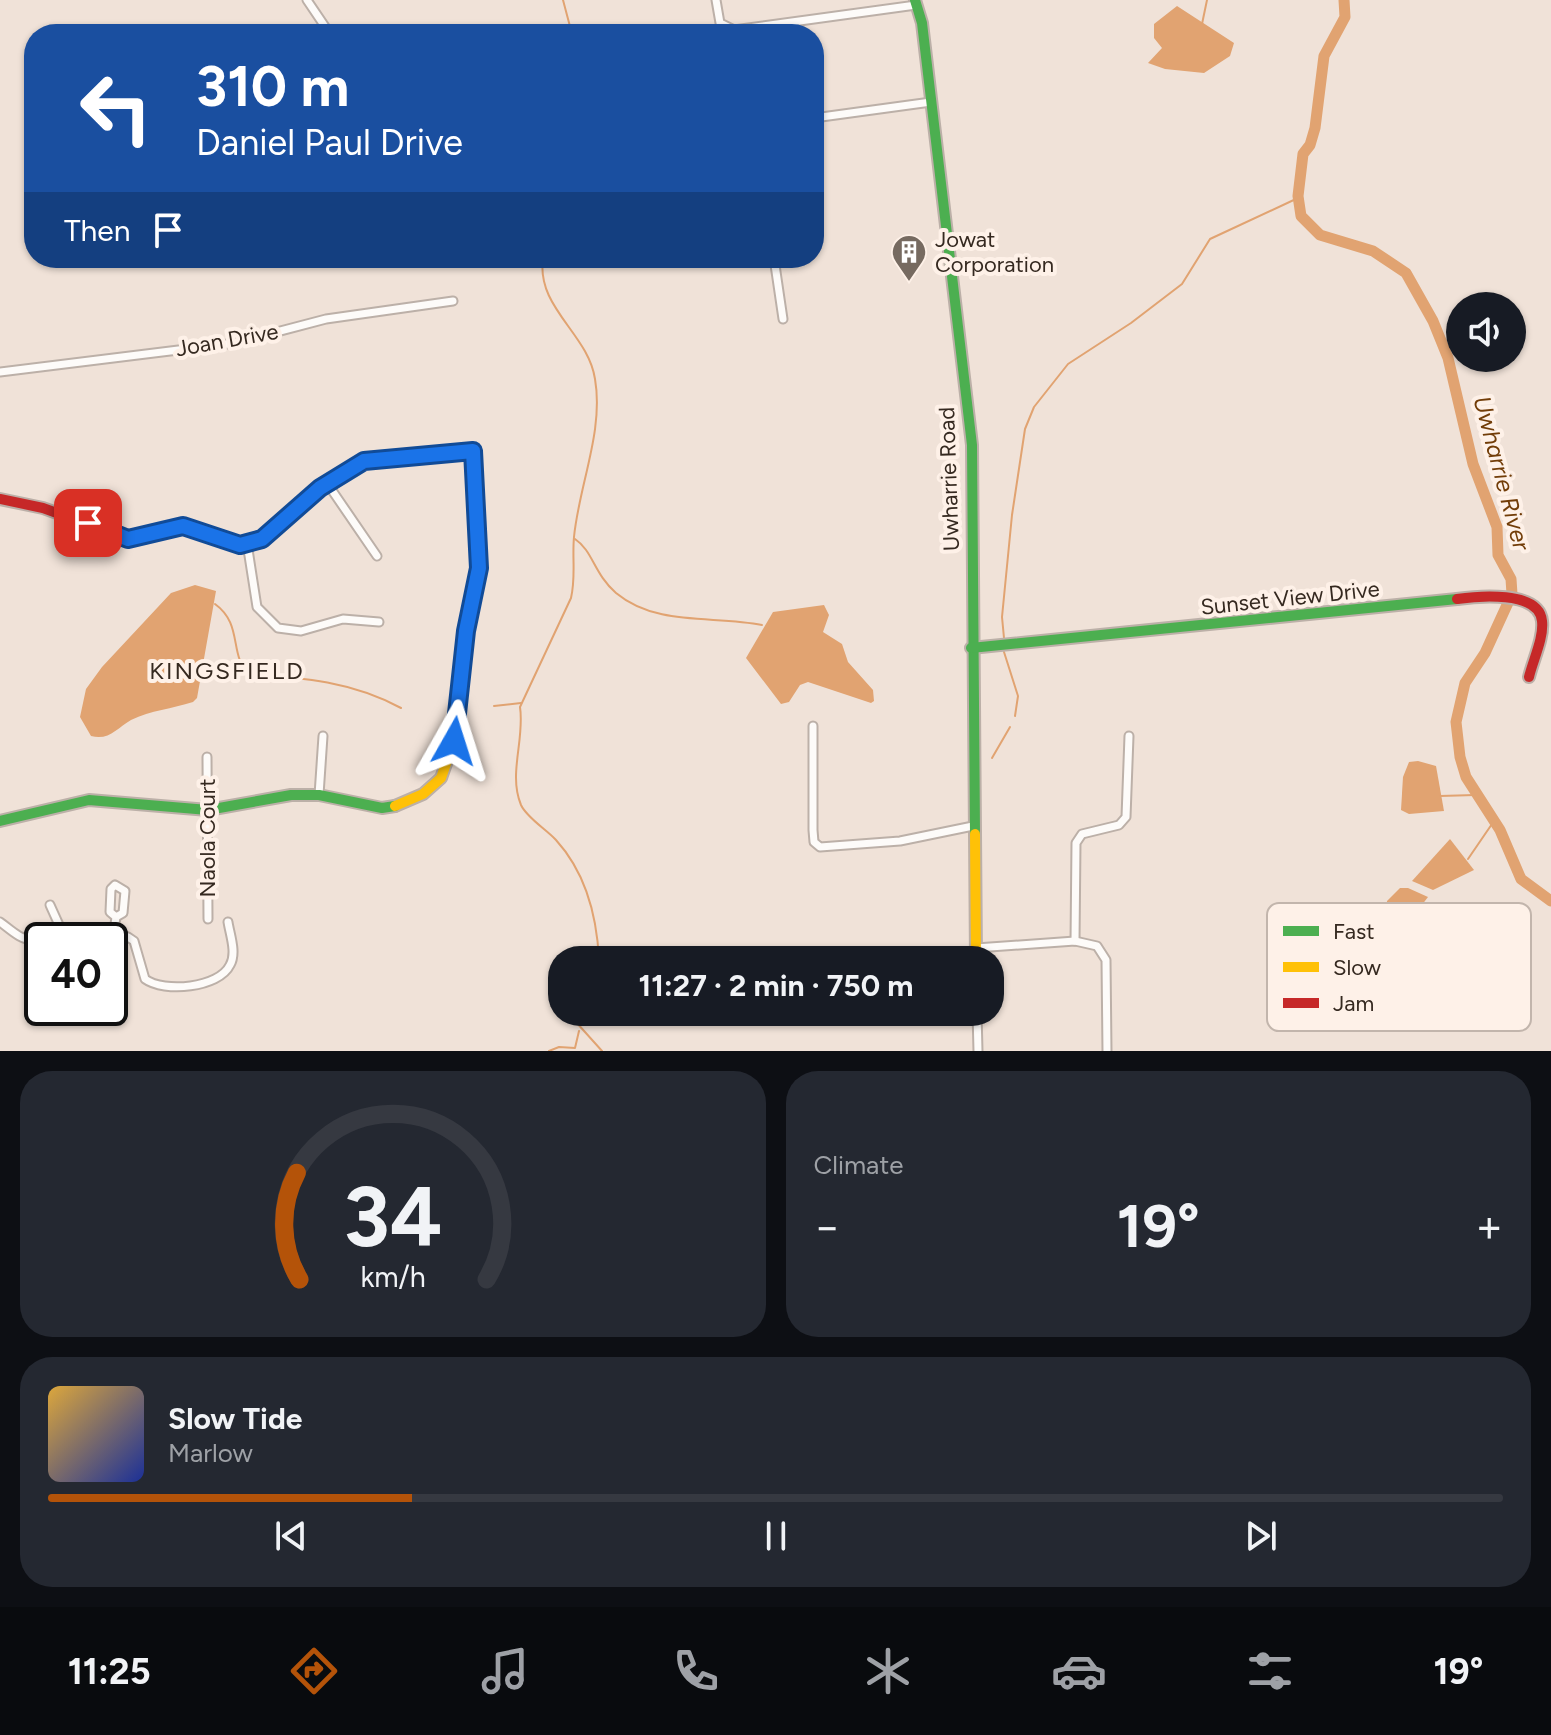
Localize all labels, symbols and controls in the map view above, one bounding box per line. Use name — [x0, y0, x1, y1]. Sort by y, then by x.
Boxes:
text: 310 m — [196, 53, 349, 120]
icon: left — [64, 56, 168, 160]
text: Daniel Paul Drive — [196, 121, 463, 164]
icon: arrive — [146, 208, 190, 252]
text: Then — [64, 212, 130, 249]
place label: Jowat Corporation — [935, 226, 1054, 278]
building icon: Jowat Corporation — [890, 233, 928, 283]
map controls — [1446, 292, 1526, 372]
button: sound — [1446, 292, 1526, 372]
street label: Joan Drive — [173, 318, 281, 362]
water label: Uwharrie River — [1467, 393, 1537, 554]
street label: Uwharrie Road — [933, 406, 965, 552]
pin — [54, 489, 122, 557]
icon: arrive — [66, 501, 110, 545]
street label: Sunset View Drive — [1199, 575, 1381, 621]
district label: KINGSFIELD — [149, 656, 305, 685]
position arrow — [412, 699, 496, 783]
street label: Naola Court — [194, 778, 221, 898]
legend — [1267, 903, 1531, 1031]
text: Fast — [1333, 918, 1375, 945]
speed limit sign: 40 — [24, 922, 128, 1026]
text: Slow — [1333, 954, 1382, 981]
text: 11:27 · 2 min · 750 m — [639, 967, 913, 1004]
text: Jam — [1333, 990, 1374, 1017]
text: Climate — [814, 1149, 903, 1181]
text: 34 — [343, 1167, 442, 1267]
text: 19° — [1117, 1190, 1200, 1262]
text: − — [814, 1200, 841, 1253]
text: + — [1476, 1200, 1503, 1253]
text: km/h — [360, 1260, 425, 1294]
text: Slow Tide — [168, 1400, 302, 1437]
text: Marlow — [168, 1437, 253, 1469]
icon: previous — [269, 1514, 313, 1558]
icon: pause — [754, 1514, 798, 1558]
icon: next — [1239, 1514, 1283, 1558]
icon: directions — [286, 1643, 342, 1699]
icon: music — [477, 1643, 533, 1699]
icon: phone — [668, 1643, 724, 1699]
icon: climate — [860, 1643, 916, 1699]
icon: car — [1051, 1643, 1107, 1699]
icon: filters — [1242, 1643, 1298, 1699]
text: 11:25 — [68, 1650, 151, 1693]
text: 19° — [1434, 1650, 1483, 1693]

